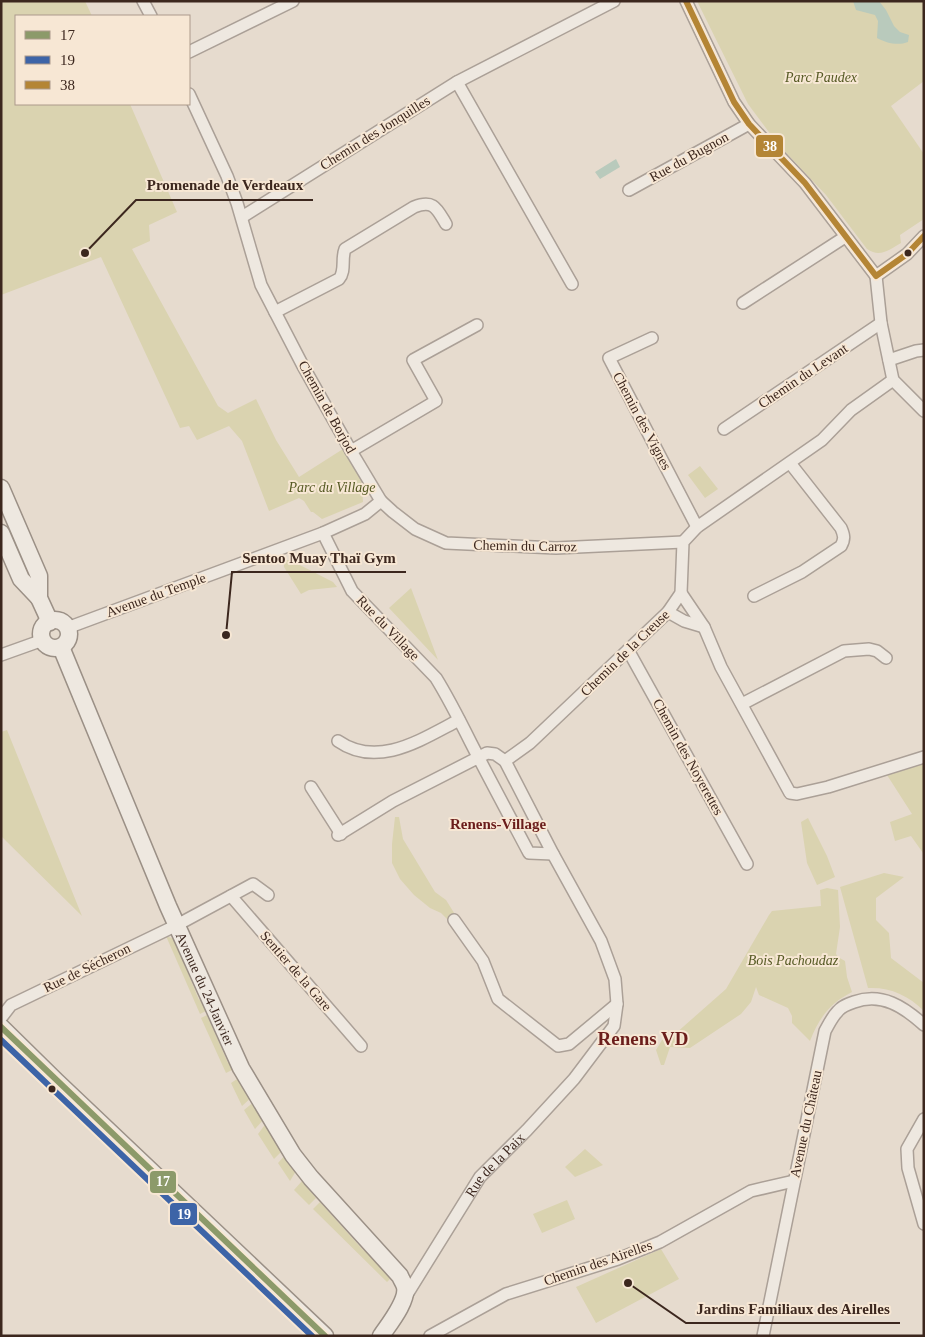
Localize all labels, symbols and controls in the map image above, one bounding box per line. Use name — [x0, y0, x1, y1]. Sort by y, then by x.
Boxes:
legend — [15, 15, 190, 105]
text: 17 — [60, 27, 76, 43]
text: 19 — [60, 52, 75, 68]
park label: Parc Paudex — [784, 70, 858, 85]
text: 38 — [60, 77, 75, 93]
street label: Chemin des Jonquilles — [317, 93, 433, 173]
street label: Rue du Bugnon — [647, 129, 731, 185]
line badge: 38 — [755, 134, 784, 158]
text: 38 — [763, 139, 777, 154]
callout: Promenade de Verdeaux — [136, 170, 313, 200]
text: Promenade de Verdeaux — [147, 177, 304, 193]
unlabelled marker — [903, 248, 913, 258]
street label: Chemin du Levant — [756, 341, 850, 411]
street label: Chemin de Borjod — [295, 358, 359, 456]
street label: Chemin des Vignes — [610, 370, 674, 472]
park label: Parc du Village — [287, 480, 376, 495]
street label: Chemin du Carroz — [473, 538, 577, 554]
callout: Sentoo Muay Thaï Gym — [232, 542, 406, 572]
text: Sentoo Muay Thaï Gym — [242, 550, 396, 566]
street label: Avenue du Temple — [104, 570, 208, 620]
street label: Rue du Village — [354, 593, 422, 663]
street label: Chemin de la Creuse — [578, 607, 672, 699]
street label: Chemin des Noyerettes — [650, 696, 726, 818]
district label: Renens-Village — [450, 816, 546, 832]
street label: Sentier de la Gare — [257, 928, 335, 1014]
street label: Avenue du 24-Janvier — [173, 930, 237, 1048]
street label: Rue de Sécheron — [41, 940, 133, 996]
park label: Bois Pachoudaz — [748, 953, 839, 968]
district label: Renens VD — [598, 1028, 688, 1049]
street label: Avenue du Château — [787, 1069, 825, 1179]
unlabelled marker — [47, 1084, 57, 1094]
street label: Rue de la Paix — [462, 1130, 527, 1199]
line badge: 17 — [149, 1170, 177, 1194]
text: 17 — [156, 1174, 170, 1189]
line badge: 19 — [169, 1202, 198, 1226]
text: 19 — [177, 1207, 191, 1222]
street label: Chemin des Airelles — [542, 1237, 654, 1289]
callout: Jardins Familiaux des Airelles — [686, 1293, 900, 1323]
text: Jardins Familiaux des Airelles — [696, 1301, 890, 1317]

